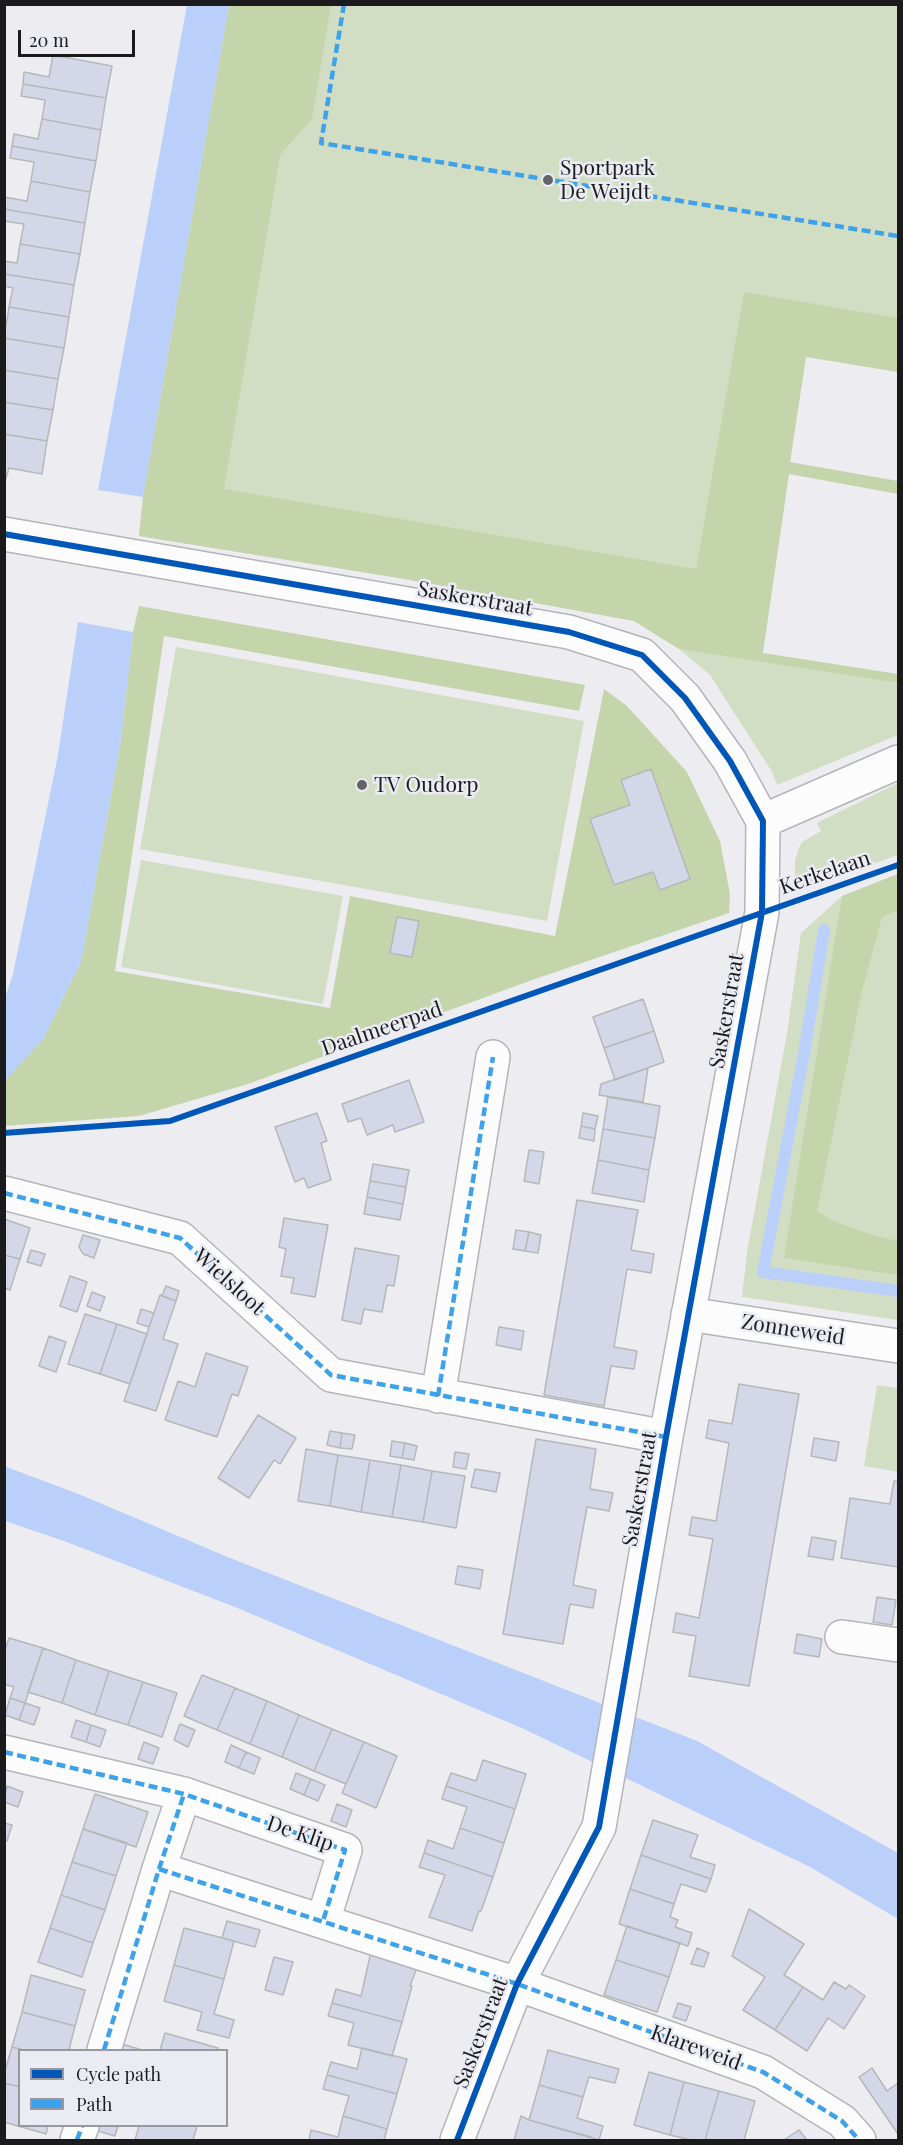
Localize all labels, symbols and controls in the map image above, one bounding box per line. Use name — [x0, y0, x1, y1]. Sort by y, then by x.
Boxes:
scale bar — [21, 18, 138, 56]
text: 20 m — [29, 28, 69, 52]
place label: Sportpark De Weijdt — [560, 155, 655, 205]
marker: Sportpark De Weijdt — [541, 173, 555, 187]
street label: Saskerstraat — [415, 576, 535, 622]
place label: TV Oudorp — [374, 772, 479, 798]
marker: TV Oudorp — [355, 778, 369, 792]
street label: Kerkelaan — [776, 846, 874, 900]
street label: Saskerstraat — [704, 951, 750, 1071]
street label: Daalmeerpad — [318, 997, 446, 1061]
street label: Wielsloot — [188, 1244, 270, 1320]
street label: Zonneweid — [739, 1309, 847, 1351]
street label: Saskerstraat — [617, 1429, 663, 1549]
street label: De Klip — [263, 1811, 337, 1857]
street label: Saskerstraat — [448, 1974, 514, 2092]
street label: Klareweid — [647, 2020, 745, 2076]
legend — [18, 2049, 228, 2127]
text: Cycle path — [76, 2062, 161, 2086]
text: Path — [76, 2092, 112, 2116]

